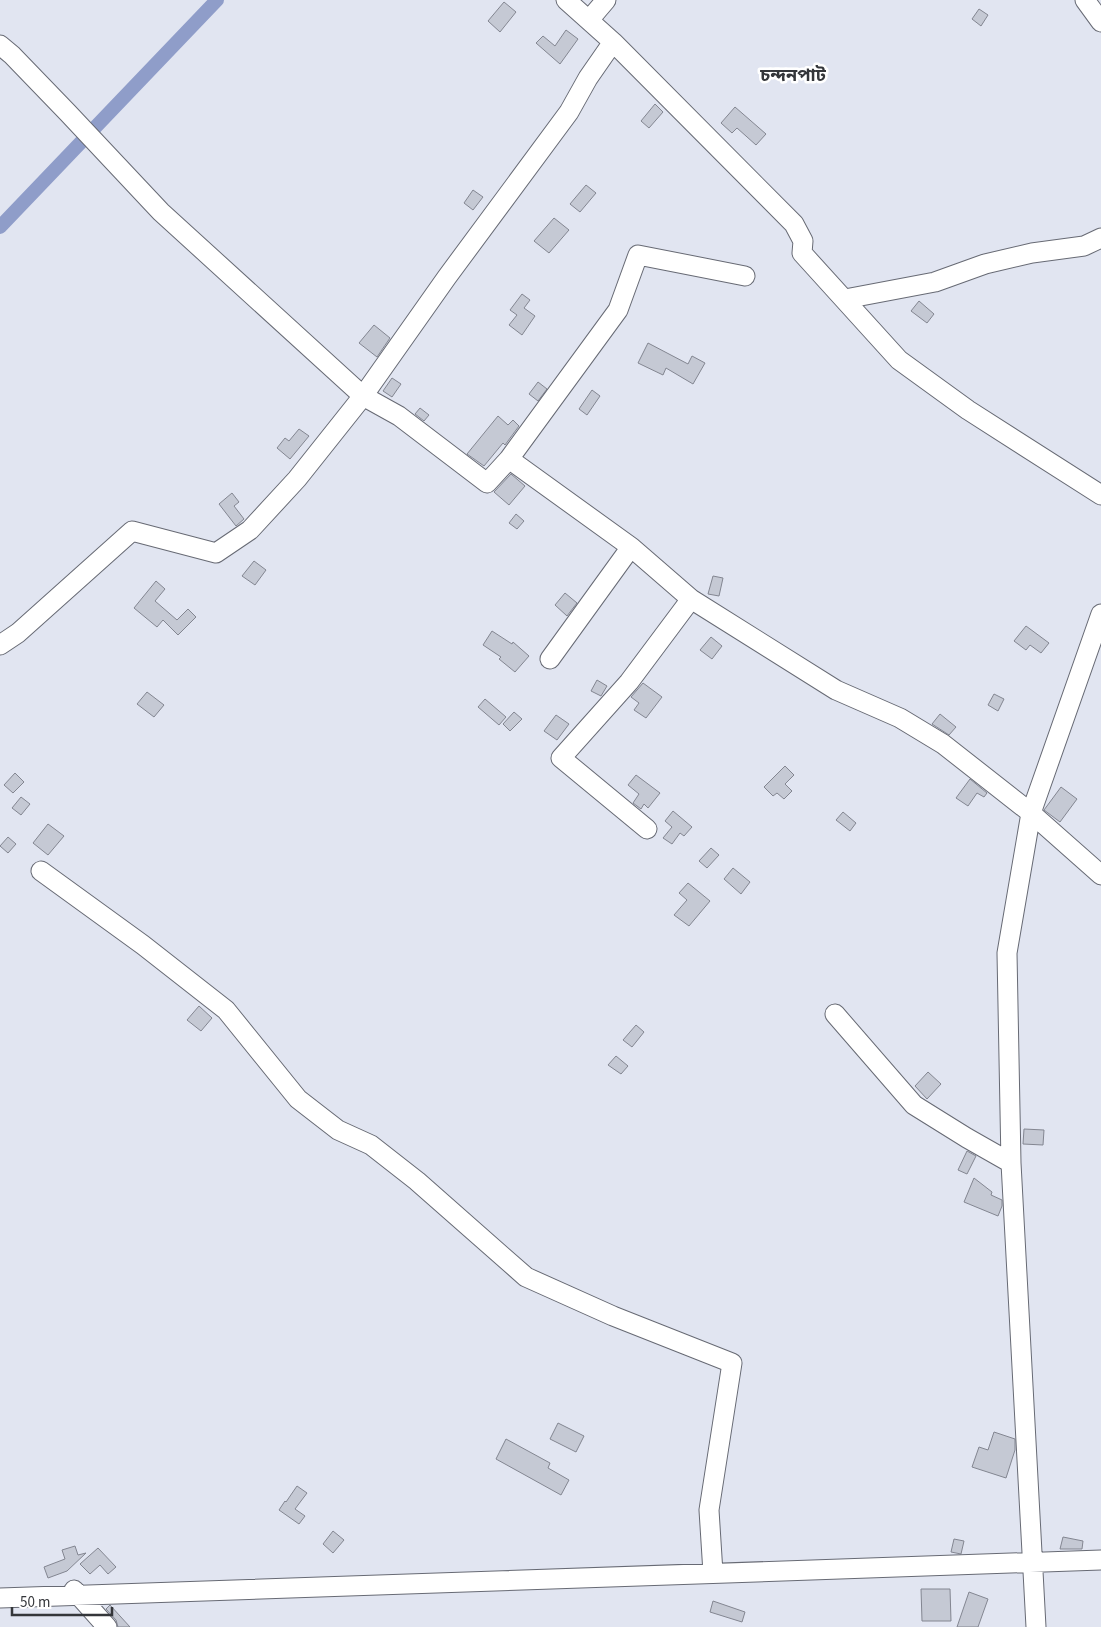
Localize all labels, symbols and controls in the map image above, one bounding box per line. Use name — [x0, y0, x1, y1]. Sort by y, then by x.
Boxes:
district label: চন্দনপাট — [759, 63, 827, 88]
scale bar — [12, 1584, 112, 1616]
text: 50 m — [20, 1592, 50, 1613]

